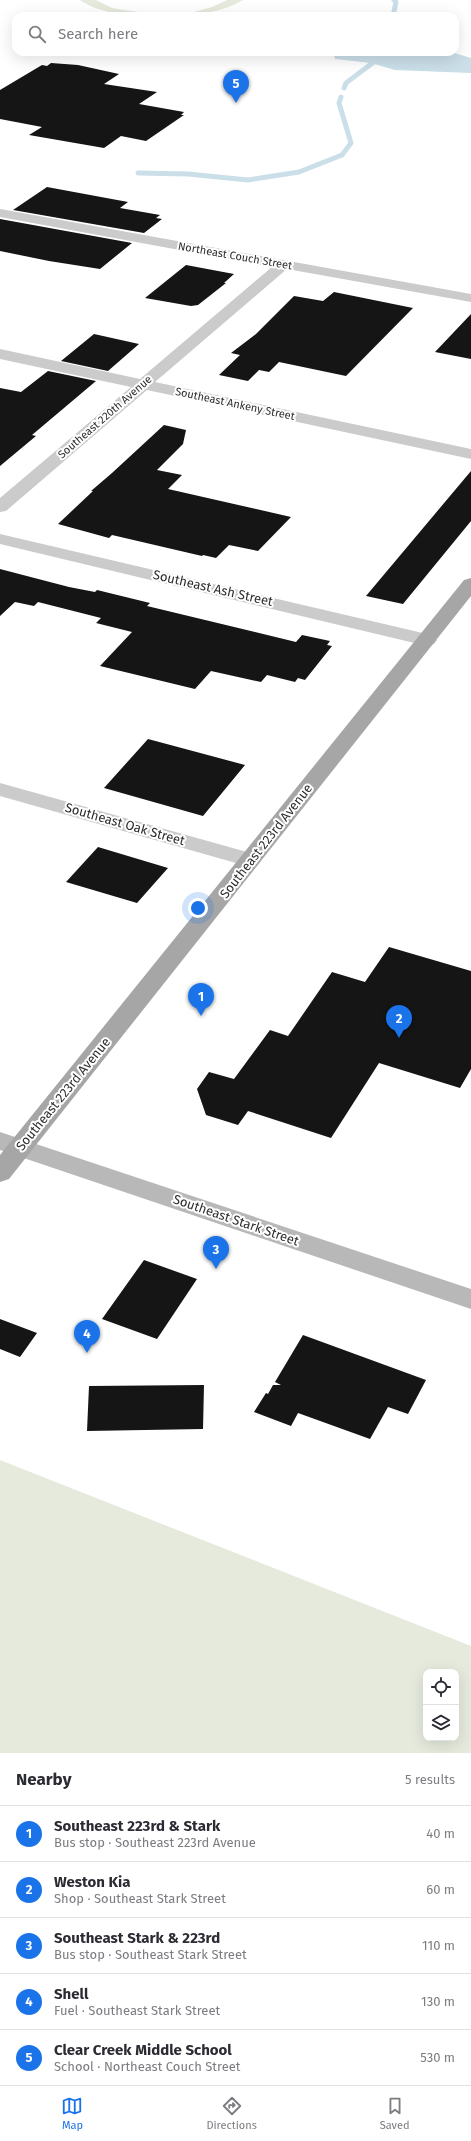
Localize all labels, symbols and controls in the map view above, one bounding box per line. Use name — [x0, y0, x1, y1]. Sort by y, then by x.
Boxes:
search box — [12, 12, 459, 56]
icon: search — [26, 23, 48, 45]
text: Search here — [58, 25, 138, 43]
pin: 5 — [223, 70, 249, 103]
street label: Northeast Couch Street — [177, 240, 293, 272]
street label: Southeast 220th Avenue — [55, 373, 155, 461]
street label: Southeast Ankeny Street — [174, 385, 296, 423]
street label: Southeast Ash Street — [152, 567, 275, 609]
street label: Southeast 223rd Avenue — [217, 781, 315, 901]
street label: Southeast Oak Street — [63, 800, 187, 848]
your location — [188, 898, 208, 918]
pin: 1 — [188, 983, 214, 1016]
pin: 2 — [386, 1005, 412, 1038]
street label: Southeast 223rd Avenue — [13, 1035, 113, 1153]
street label: Southeast Stark Street — [171, 1191, 301, 1249]
pin: 3 — [203, 1236, 229, 1269]
pin: 4 — [74, 1320, 100, 1353]
map controls — [423, 1669, 459, 1741]
button: locate — [423, 1669, 459, 1705]
button: layers — [423, 1705, 459, 1741]
text: Nearby — [16, 1769, 71, 1790]
text: 5 results — [405, 1772, 455, 1787]
text: Southeast 223rd & Stark — [54, 1817, 220, 1835]
text: 1 — [26, 1826, 32, 1841]
text: 40 m — [426, 1826, 455, 1841]
text: Bus stop · Southeast 223rd Avenue — [54, 1835, 256, 1850]
text: Weston Kia — [54, 1873, 131, 1891]
text: 2 — [26, 1882, 32, 1897]
text: 60 m — [426, 1882, 455, 1897]
text: Shop · Southeast Stark Street — [54, 1891, 226, 1906]
text: Southeast Stark & 223rd — [54, 1929, 220, 1947]
text: 3 — [26, 1938, 32, 1953]
text: 110 m — [422, 1938, 455, 1953]
text: Bus stop · Southeast Stark Street — [54, 1947, 247, 1962]
text: Shell — [54, 1985, 88, 2003]
text: 4 — [25, 1994, 33, 2009]
text: 130 m — [421, 1994, 455, 2009]
text: Fuel · Southeast Stark Street — [54, 2003, 220, 2018]
text: Clear Creek Middle School — [54, 2041, 232, 2059]
text: 5 — [26, 2050, 32, 2065]
text: 530 m — [420, 2050, 455, 2065]
text: School · Northeast Couch Street — [54, 2059, 241, 2074]
tab: Map — [61, 2095, 83, 2132]
tab: Directions — [206, 2095, 257, 2132]
tab: Saved — [380, 2095, 410, 2132]

